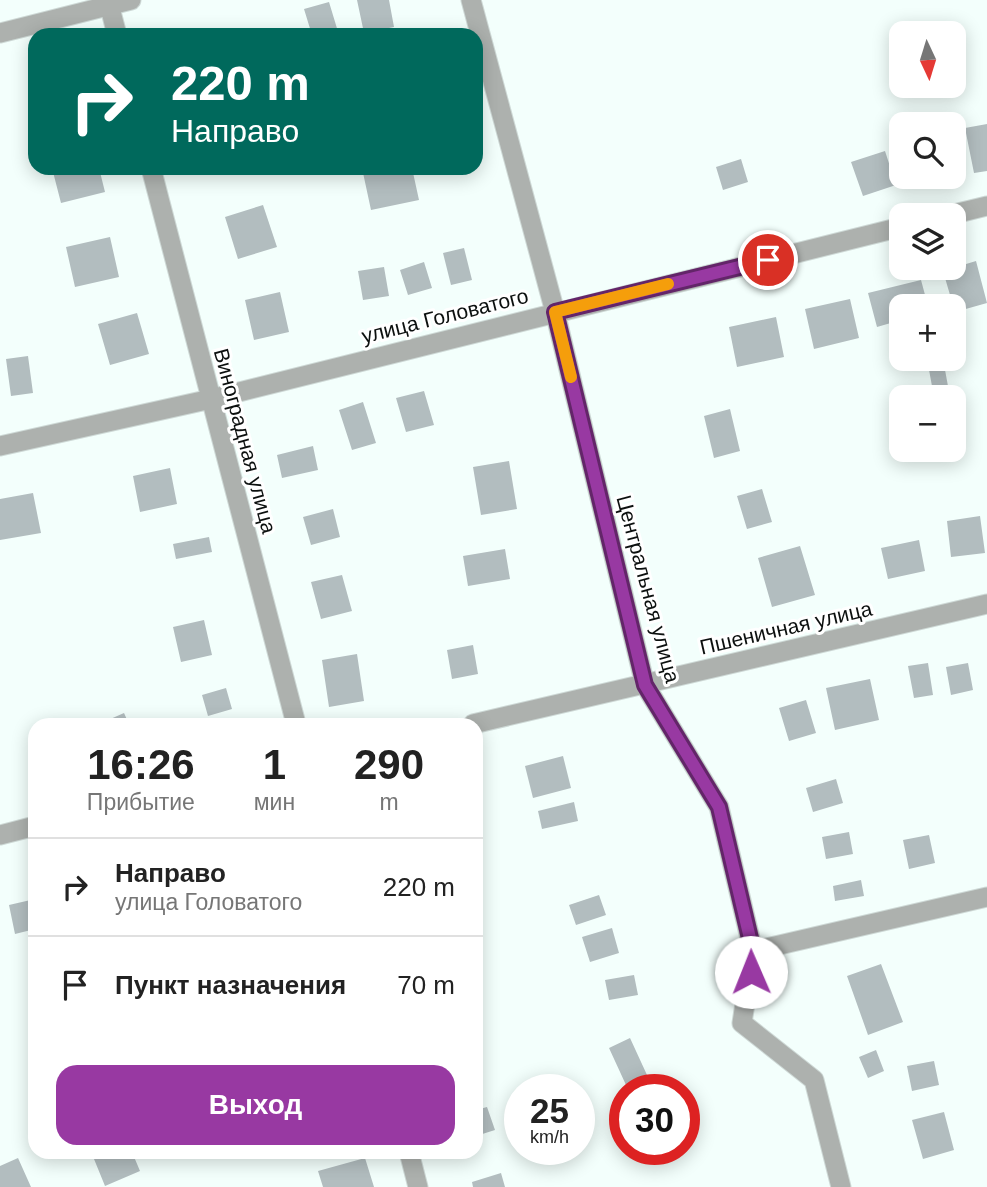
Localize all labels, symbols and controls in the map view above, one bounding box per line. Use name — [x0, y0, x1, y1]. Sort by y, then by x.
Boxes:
north arrow — [889, 21, 966, 98]
map controls — [889, 21, 966, 462]
icon: right — [56, 56, 147, 147]
text: 220 m — [171, 56, 310, 110]
button: search — [889, 112, 966, 189]
text: Направо — [171, 113, 299, 149]
button: layers — [889, 203, 966, 280]
pin — [738, 230, 798, 290]
icon: arrive — [749, 241, 787, 279]
street label: улица Головатого — [359, 284, 531, 347]
button: + — [889, 294, 966, 371]
street label: Виноградная улица — [210, 346, 281, 536]
button: − — [889, 385, 966, 462]
street label: Центральная улица — [612, 493, 685, 685]
street label: Пшеничная улица — [698, 596, 875, 659]
text: 16:26 — [87, 741, 195, 788]
text: 1 — [263, 741, 286, 788]
text: 290 — [354, 741, 424, 788]
text: Прибытие — [87, 789, 195, 815]
text: мин — [254, 789, 295, 815]
text: m — [379, 789, 399, 815]
text: Направо — [115, 858, 226, 888]
icon: right — [56, 868, 94, 906]
text: 220 m — [383, 872, 455, 902]
text: улица Головатого — [115, 889, 302, 915]
position arrow — [714, 935, 788, 1009]
icon: arrive — [56, 966, 94, 1004]
text: Пункт назначения — [115, 970, 346, 1000]
text: 70 m — [397, 970, 455, 1000]
button: Выход — [56, 1065, 455, 1145]
speed limit sign: 30 — [609, 1074, 700, 1165]
text: 25 — [530, 1091, 569, 1130]
text: km/h — [530, 1127, 569, 1147]

